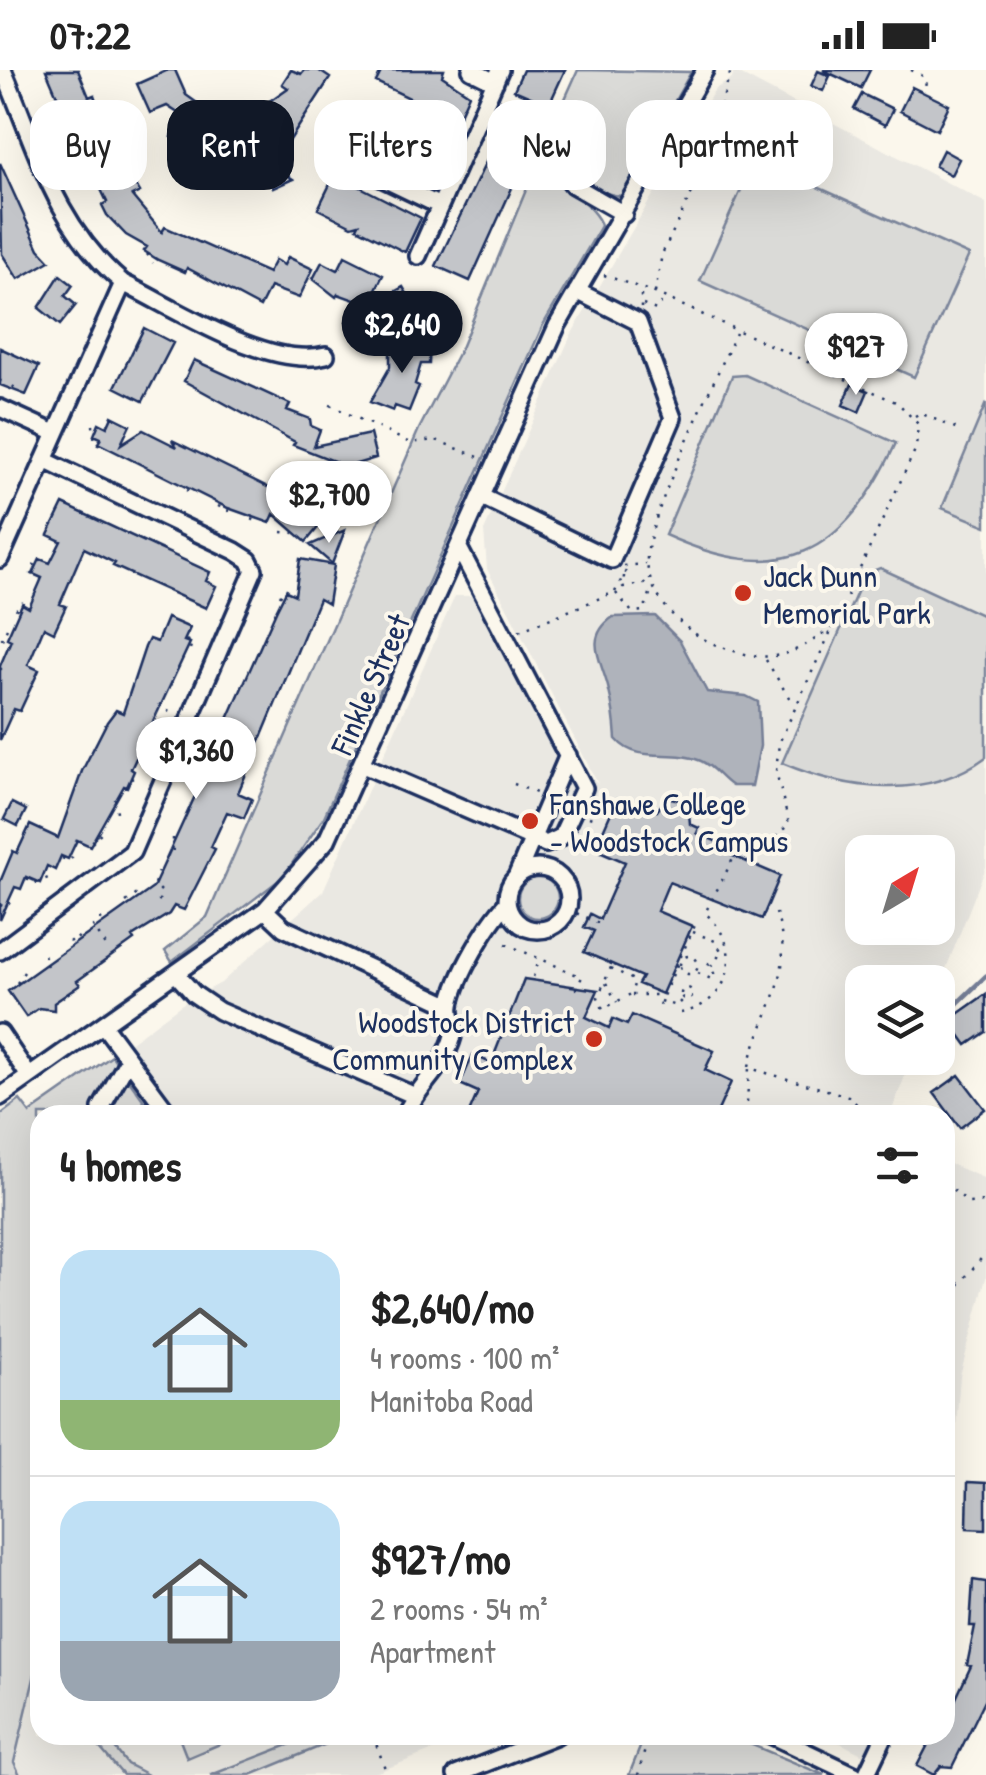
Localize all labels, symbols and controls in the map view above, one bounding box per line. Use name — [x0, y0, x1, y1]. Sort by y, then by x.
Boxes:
text: 07:22 — [50, 9, 130, 61]
chip: Buy — [30, 100, 147, 190]
chip: Rent — [167, 100, 294, 190]
chip: Filters — [314, 100, 467, 190]
chip: New — [487, 100, 606, 190]
chip: Apartment — [626, 100, 833, 190]
pin: $2,640 — [321, 291, 483, 376]
text: $2,640 — [364, 302, 440, 345]
pin: $927 — [797, 313, 915, 398]
text: $927 — [827, 324, 885, 367]
pin: $2,700 — [248, 461, 410, 546]
text: $2,700 — [288, 472, 370, 515]
place label: Jack Dunn Memorial Park — [763, 554, 931, 634]
marker: Jack Dunn Memorial Park — [732, 582, 754, 604]
street label: Finkle Street — [319, 606, 421, 762]
pin: $1,360 — [115, 717, 277, 802]
text: $1,360 — [158, 728, 234, 771]
place label: Fanshawe College - Woodstock Campus — [549, 782, 788, 862]
marker: Fanshawe College - Woodstock Campus — [519, 810, 541, 832]
north arrow — [845, 835, 955, 945]
map controls — [845, 835, 955, 1075]
button: layers — [845, 965, 955, 1075]
place label: Woodstock District Community Complex — [332, 1000, 575, 1080]
marker: Woodstock District Community Complex — [583, 1028, 605, 1050]
text: 4 homes — [60, 1137, 181, 1194]
icon: filters — [870, 1138, 925, 1193]
text: $2,640/mo — [370, 1279, 534, 1336]
icon: home — [140, 1290, 260, 1410]
text: 4 rooms · 100 m² — [370, 1336, 559, 1379]
text: Manitoba Road — [370, 1379, 533, 1422]
text: $927/mo — [370, 1530, 510, 1587]
icon: home — [140, 1541, 260, 1661]
text: 2 rooms · 54 m² — [370, 1587, 548, 1630]
text: Apartment — [370, 1630, 495, 1673]

